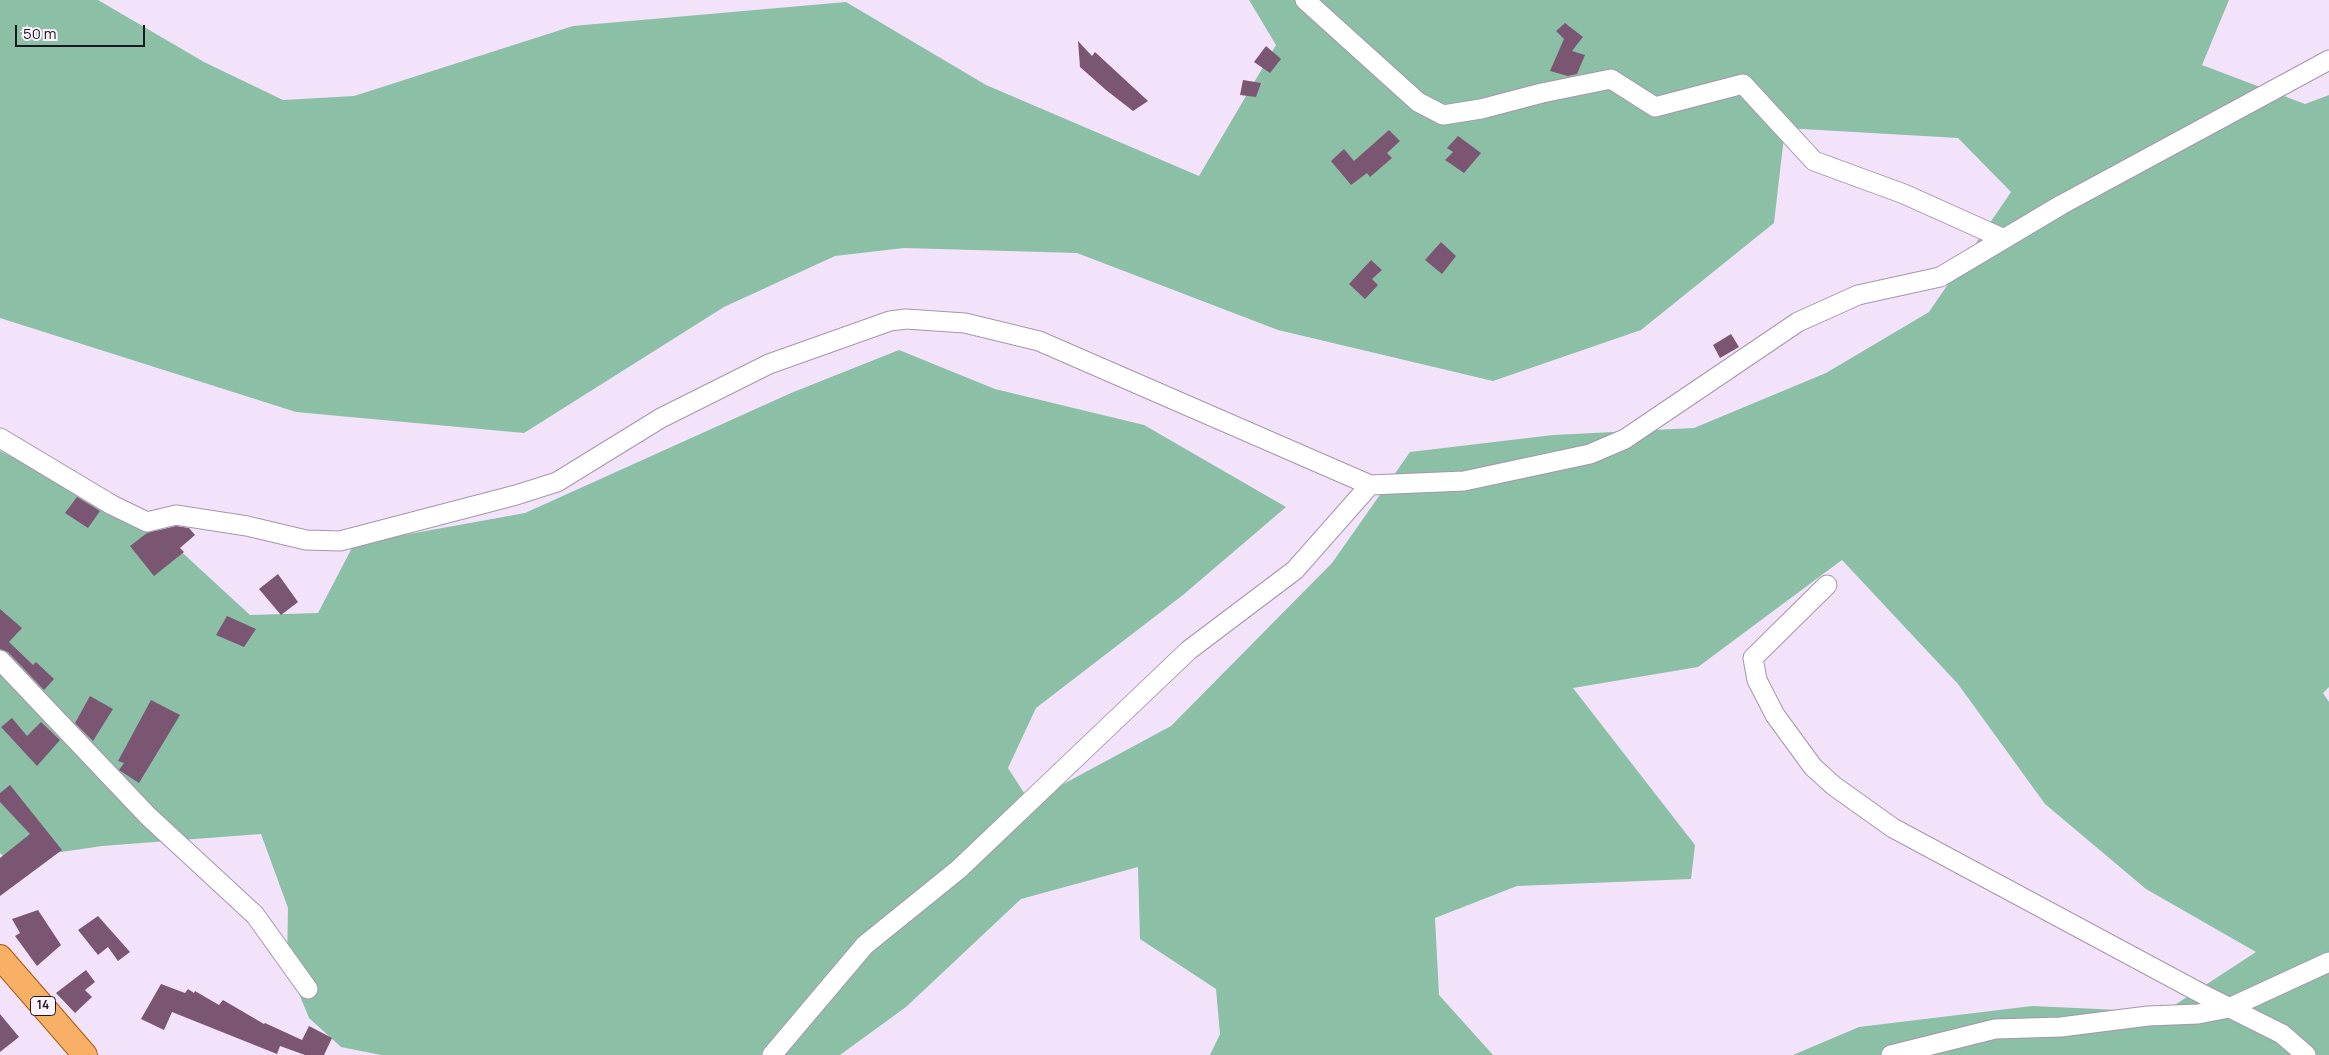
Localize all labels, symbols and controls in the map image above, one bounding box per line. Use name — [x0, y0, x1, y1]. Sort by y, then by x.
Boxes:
scale bar — [18, 15, 148, 47]
text: 50 m — [23, 23, 57, 44]
road number: 14 — [30, 996, 56, 1016]

